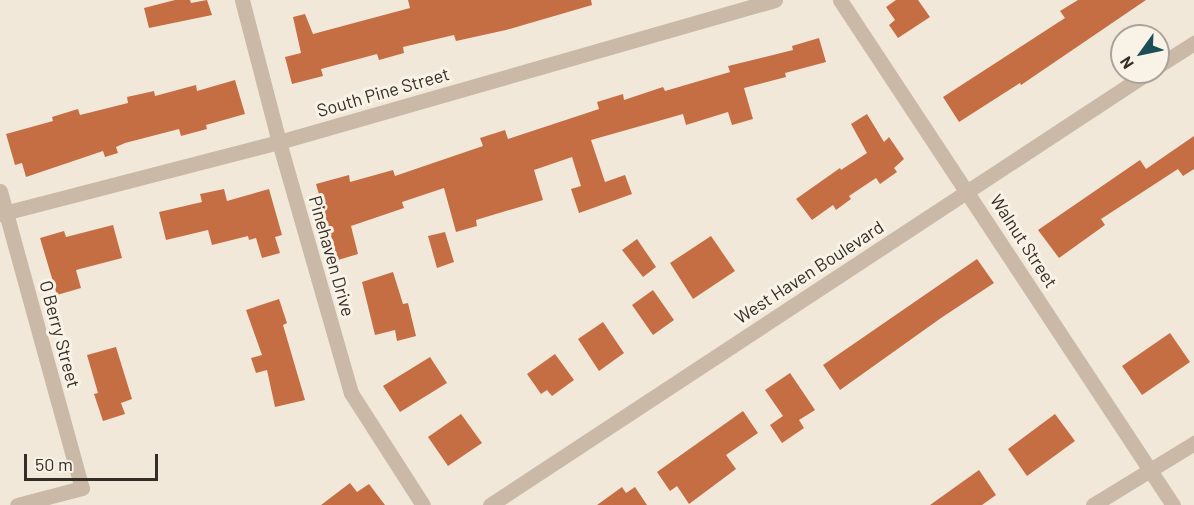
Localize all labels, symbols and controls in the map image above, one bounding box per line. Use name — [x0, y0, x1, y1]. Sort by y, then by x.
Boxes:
north arrow — [1110, 24, 1170, 84]
text: N — [1115, 53, 1137, 73]
street label: South Pine Street — [314, 63, 452, 121]
street label: Walnut Street — [986, 190, 1062, 292]
street label: Pinehaven Drive — [304, 193, 360, 319]
street label: West Haven Boulevard — [730, 216, 888, 328]
street label: O Berry Street — [35, 278, 85, 390]
scale bar — [27, 442, 160, 480]
text: 50 m — [35, 453, 73, 475]

